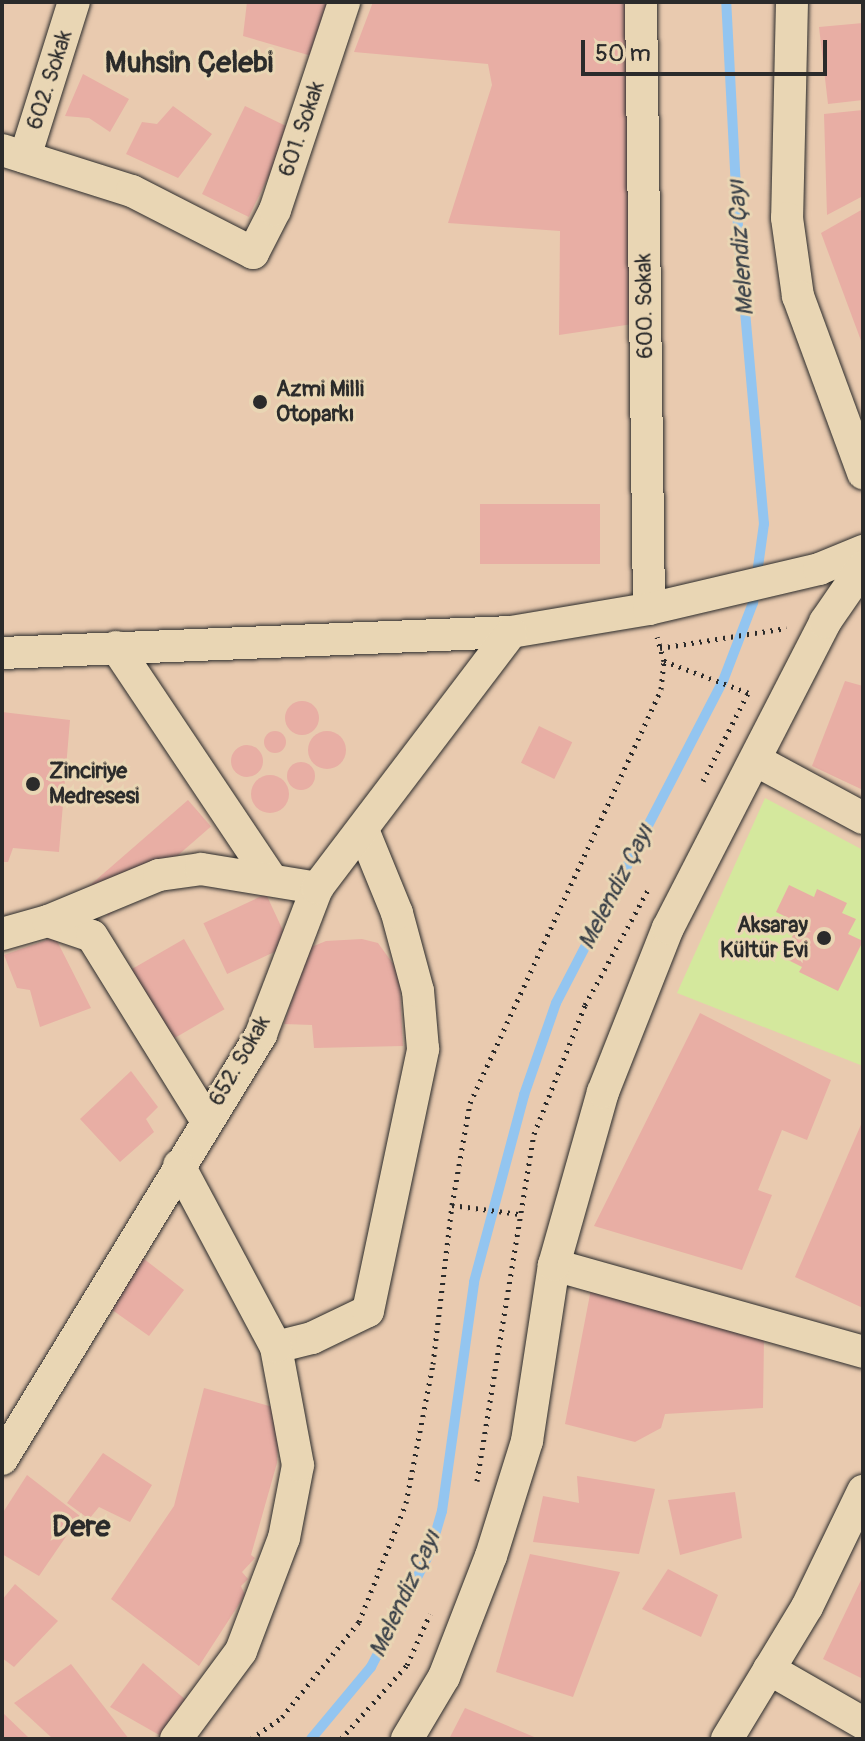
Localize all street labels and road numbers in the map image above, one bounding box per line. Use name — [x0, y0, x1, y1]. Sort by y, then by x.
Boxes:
street label: 602. Sokak — [22, 27, 78, 133]
street label: 601. Sokak — [273, 78, 331, 180]
street label: 600. Sokak — [631, 253, 659, 359]
street label: 652. Sokak — [204, 1011, 276, 1111]

